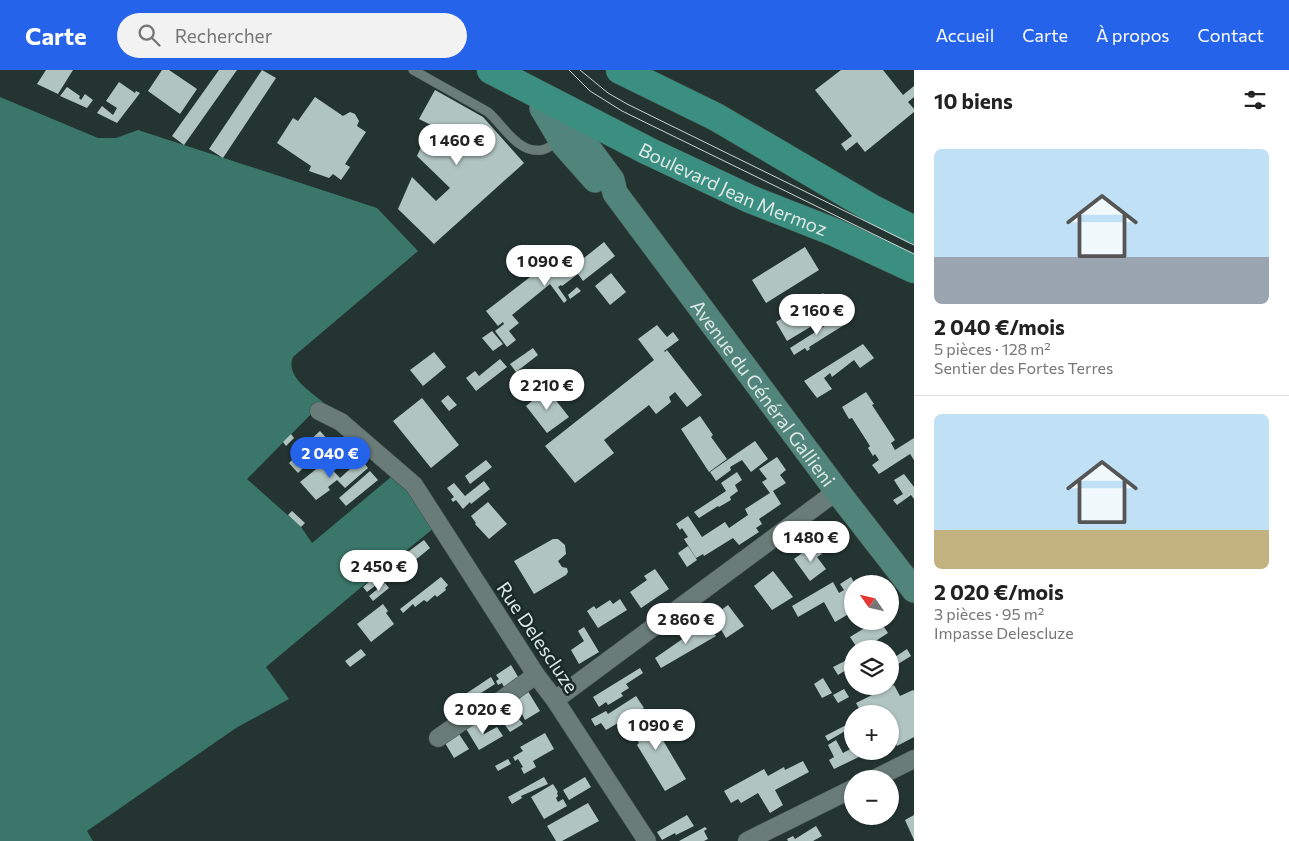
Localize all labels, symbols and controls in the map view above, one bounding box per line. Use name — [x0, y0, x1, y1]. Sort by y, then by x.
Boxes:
search box — [117, 13, 467, 58]
text: Carte — [25, 21, 87, 50]
icon: search — [135, 21, 163, 49]
text: Rechercher — [175, 24, 272, 47]
text: Accueil — [936, 24, 994, 46]
text: Carte — [1022, 24, 1068, 46]
text: À propos — [1096, 24, 1170, 46]
text: Contact — [1198, 24, 1264, 46]
icon: filters — [1241, 86, 1269, 114]
text: 10 biens — [934, 88, 1013, 113]
pin: 1 460 € — [411, 124, 503, 166]
text: 1 460 € — [430, 130, 484, 149]
street label: Boulevard Jean Mermoz — [635, 137, 831, 240]
icon: home — [1057, 181, 1147, 271]
pin: 1 090 € — [499, 244, 591, 287]
text: 1 090 € — [517, 251, 573, 270]
pin: 2 160 € — [771, 294, 863, 336]
street label: Avenue du Général Gallieni — [687, 295, 841, 491]
text: 2 160 € — [790, 300, 844, 319]
text: 2 040 €/mois — [934, 314, 1065, 339]
text: 5 pièces · 128 m² — [934, 339, 1051, 358]
text: Sentier des Fortes Terres — [934, 358, 1113, 377]
pin: 2 210 € — [501, 368, 593, 411]
text: 2 210 € — [520, 375, 574, 394]
pin: 2 040 € — [284, 436, 376, 479]
text: 2 040 € — [301, 443, 359, 462]
icon: home — [1057, 447, 1147, 537]
pin: 1 480 € — [765, 520, 857, 563]
text: 1 480 € — [784, 527, 838, 546]
pin: 2 450 € — [333, 550, 425, 592]
text: 2 450 € — [351, 556, 407, 575]
north arrow — [844, 575, 899, 630]
map controls — [844, 575, 899, 825]
street label: Rue Delescluze — [492, 577, 584, 697]
text: 2 020 €/mois — [934, 579, 1064, 604]
pin: 2 860 € — [640, 602, 732, 645]
text: 3 pièces · 95 m² — [934, 604, 1044, 623]
text: 2 860 € — [658, 609, 714, 628]
text: Impasse Delescluze — [934, 623, 1074, 642]
button: layers — [844, 640, 899, 695]
pin: 2 020 € — [437, 692, 529, 735]
text: 2 020 € — [455, 699, 511, 718]
button: + — [844, 705, 899, 760]
pin: 1 090 € — [610, 708, 702, 751]
text: 1 090 € — [628, 715, 684, 734]
button: − — [844, 770, 899, 825]

